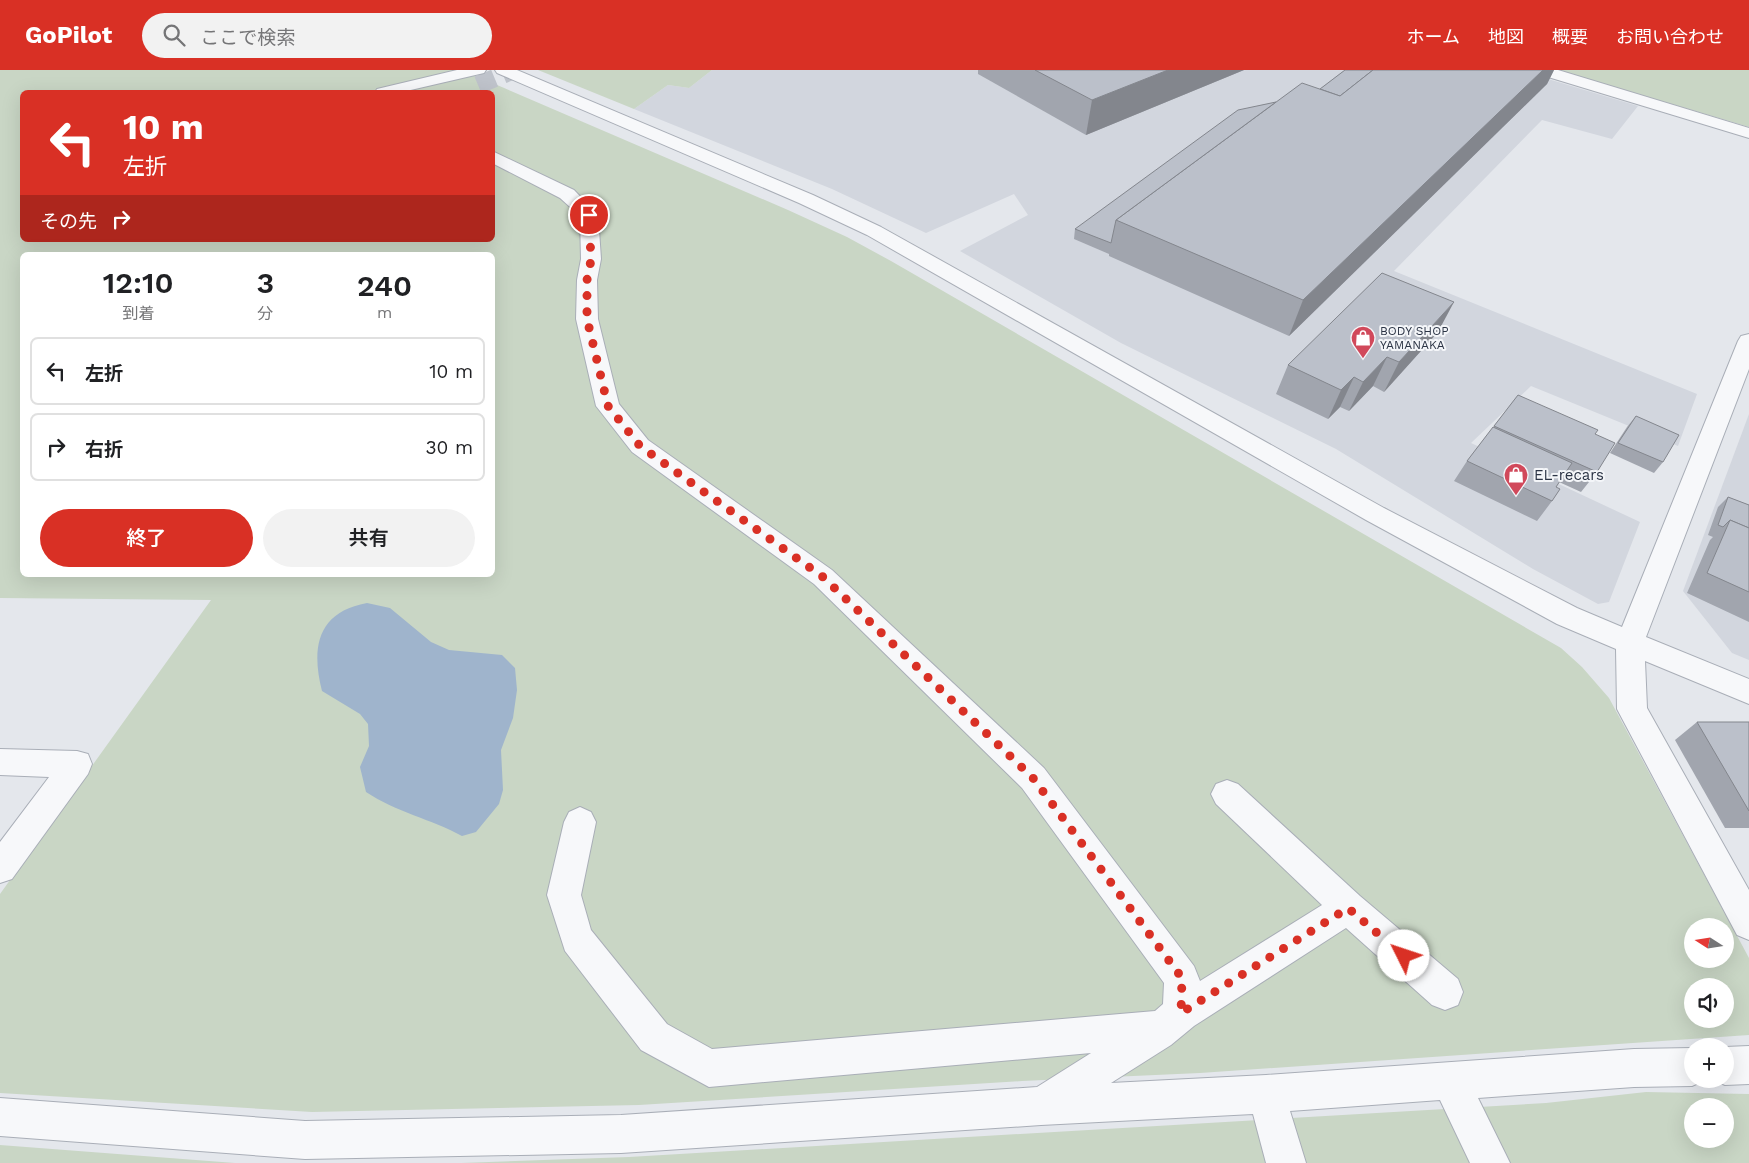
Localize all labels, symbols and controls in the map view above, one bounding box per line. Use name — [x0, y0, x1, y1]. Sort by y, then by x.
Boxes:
search box — [142, 13, 492, 58]
text: GoPilot — [25, 21, 112, 49]
icon: search — [160, 21, 188, 49]
text: ここで検索 — [200, 26, 295, 49]
text: ホーム — [1407, 26, 1460, 47]
text: 地図 — [1488, 26, 1524, 47]
text: 概要 — [1552, 26, 1588, 47]
text: お問い合わせ — [1616, 26, 1724, 47]
text: 10 m — [123, 106, 204, 148]
icon: left — [40, 110, 105, 175]
text: 左折 — [123, 154, 167, 179]
pin — [568, 194, 610, 236]
icon: arrive — [575, 201, 603, 229]
icon: right — [107, 205, 135, 233]
text: その先 — [40, 210, 97, 233]
text: 12:10 — [103, 265, 174, 300]
text: 3 — [256, 265, 274, 300]
text: 240 — [357, 268, 412, 303]
text: m — [377, 303, 392, 322]
text: 到着 — [122, 304, 154, 323]
text: 分 — [257, 304, 273, 323]
place label: BODY SHOP YAMANAKA — [1380, 324, 1448, 352]
shop icon: BODY SHOP YAMANAKA — [1350, 325, 1376, 359]
icon: left — [42, 357, 70, 385]
text: 10 m — [429, 360, 473, 383]
text: 左折 — [85, 362, 123, 385]
icon: right — [42, 433, 70, 461]
text: 30 m — [426, 436, 473, 459]
text: 右折 — [85, 438, 123, 461]
shop icon: EL-recars — [1503, 462, 1529, 496]
place label: EL-recars — [1534, 466, 1604, 484]
button: 終了 — [40, 509, 253, 567]
button: 共有 — [263, 509, 475, 567]
north arrow — [1684, 918, 1734, 968]
map controls — [1684, 918, 1734, 1148]
position arrow — [1377, 929, 1429, 981]
button: sound — [1684, 978, 1734, 1028]
button: + — [1684, 1038, 1734, 1088]
button: − — [1684, 1098, 1734, 1148]

